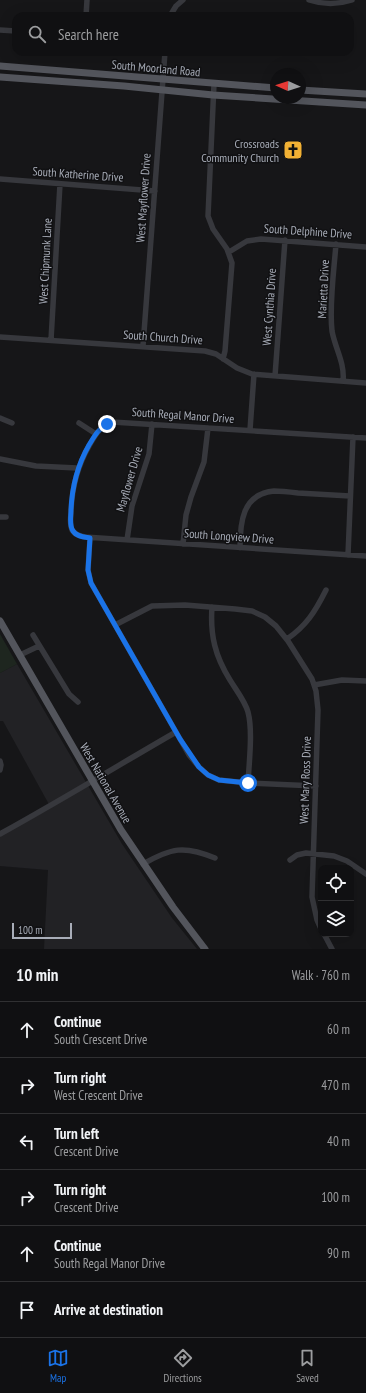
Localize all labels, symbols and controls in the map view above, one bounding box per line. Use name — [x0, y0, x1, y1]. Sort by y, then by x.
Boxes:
search box — [12, 12, 354, 56]
icon: search — [26, 23, 48, 45]
text: Search here — [58, 25, 119, 44]
street label: South Moorland Road — [111, 57, 201, 79]
north arrow — [270, 68, 306, 104]
place label: Crossroads Community Church — [201, 136, 279, 165]
church icon: Crossroads Community Church — [282, 139, 304, 161]
street label: West Mayflower Drive — [132, 153, 154, 243]
street label: South Katherine Drive — [32, 163, 124, 185]
street label: West Chipmunk Lane — [35, 218, 55, 304]
street label: South Delphine Drive — [263, 220, 353, 242]
street label: Marietta Drive — [314, 259, 332, 319]
street label: West Cynthia Drive — [259, 268, 279, 346]
street label: South Church Drive — [123, 327, 203, 347]
street label: South Regal Manor Drive — [131, 404, 235, 426]
route end — [98, 415, 116, 433]
street label: Mayflower Drive — [113, 445, 145, 513]
street label: South Longview Drive — [184, 525, 274, 547]
street label: West Mary Ross Drive — [296, 736, 314, 824]
street label: West National Avenue — [77, 740, 135, 826]
route start — [239, 774, 257, 792]
map controls — [318, 865, 354, 937]
button: locate — [318, 865, 354, 901]
button: layers — [318, 901, 354, 937]
scale bar — [12, 921, 72, 940]
text: 100 m — [18, 923, 42, 937]
text: 10 min — [16, 964, 58, 986]
text: Walk · 760 m — [292, 967, 350, 984]
text: Continue — [54, 1012, 101, 1031]
icon: ahead — [16, 1019, 38, 1041]
text: 60 m — [327, 1021, 350, 1038]
text: South Crescent Drive — [54, 1031, 147, 1048]
text: Turn right — [54, 1068, 106, 1087]
icon: right — [16, 1075, 38, 1097]
text: 470 m — [321, 1077, 350, 1094]
text: West Crescent Drive — [54, 1087, 143, 1104]
text: Turn left — [54, 1124, 99, 1143]
icon: left — [16, 1131, 38, 1153]
text: 40 m — [327, 1133, 350, 1150]
text: Crescent Drive — [54, 1143, 119, 1160]
text: Turn right — [54, 1180, 106, 1199]
icon: right — [16, 1187, 38, 1209]
text: 100 m — [321, 1189, 350, 1206]
text: Crescent Drive — [54, 1199, 119, 1216]
text: Continue — [54, 1236, 101, 1255]
icon: ahead — [16, 1243, 38, 1265]
text: 90 m — [327, 1245, 350, 1262]
text: South Regal Manor Drive — [54, 1255, 165, 1272]
icon: arrive — [16, 1299, 38, 1321]
text: Arrive at destination — [54, 1300, 163, 1319]
tab: Map — [47, 1347, 69, 1385]
tab: Directions — [164, 1347, 202, 1385]
tab: Saved — [296, 1347, 319, 1385]

